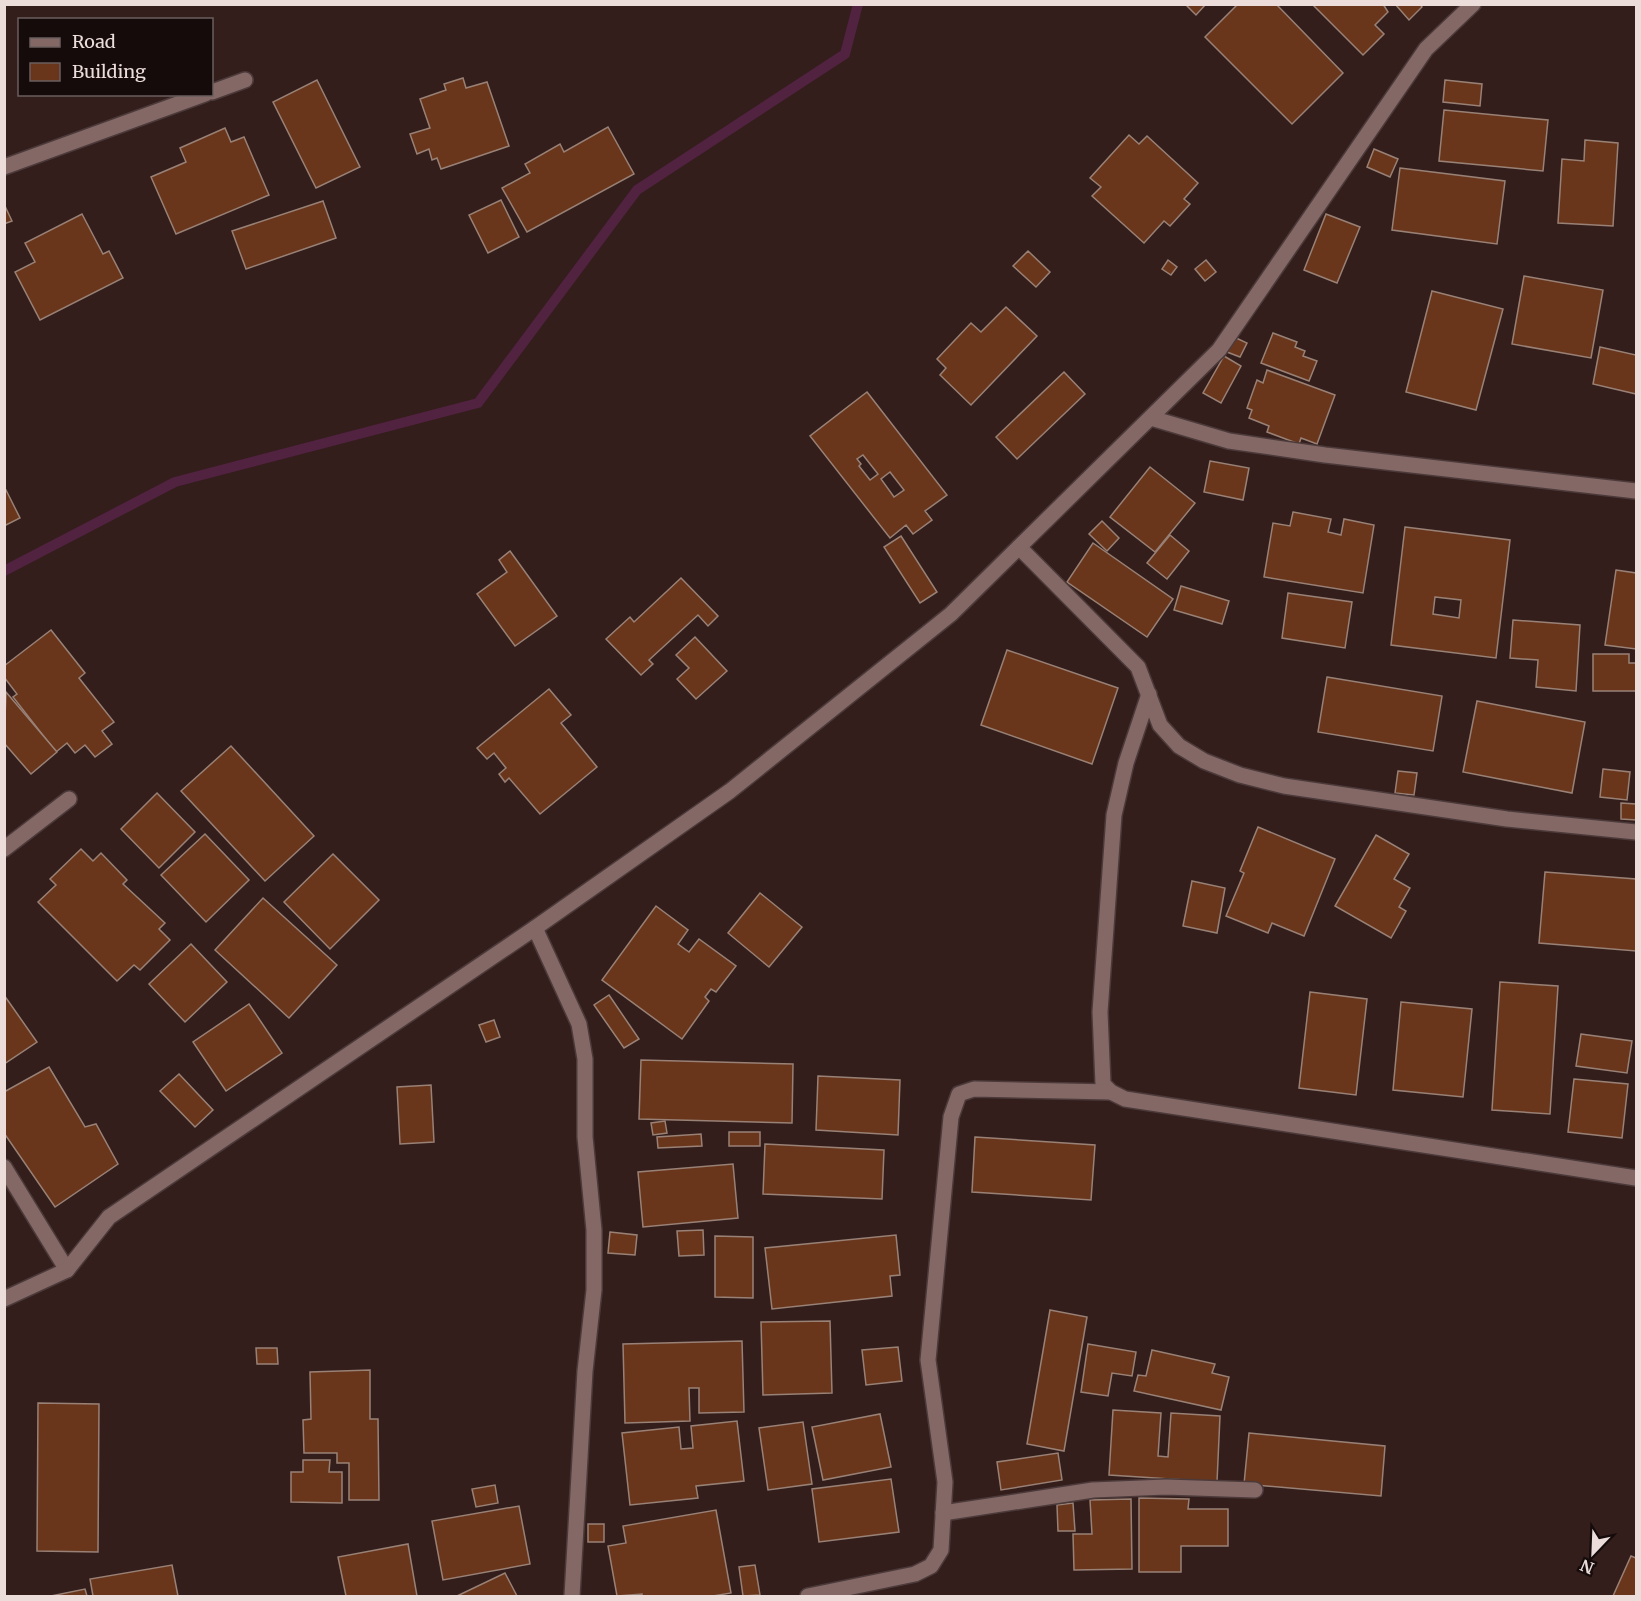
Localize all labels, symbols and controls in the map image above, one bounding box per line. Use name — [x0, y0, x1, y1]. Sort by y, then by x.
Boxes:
legend — [18, 18, 213, 96]
text: Road — [72, 30, 116, 53]
text: Building — [72, 60, 146, 83]
north arrow — [1563, 1523, 1623, 1583]
text: N — [1577, 1555, 1597, 1578]

